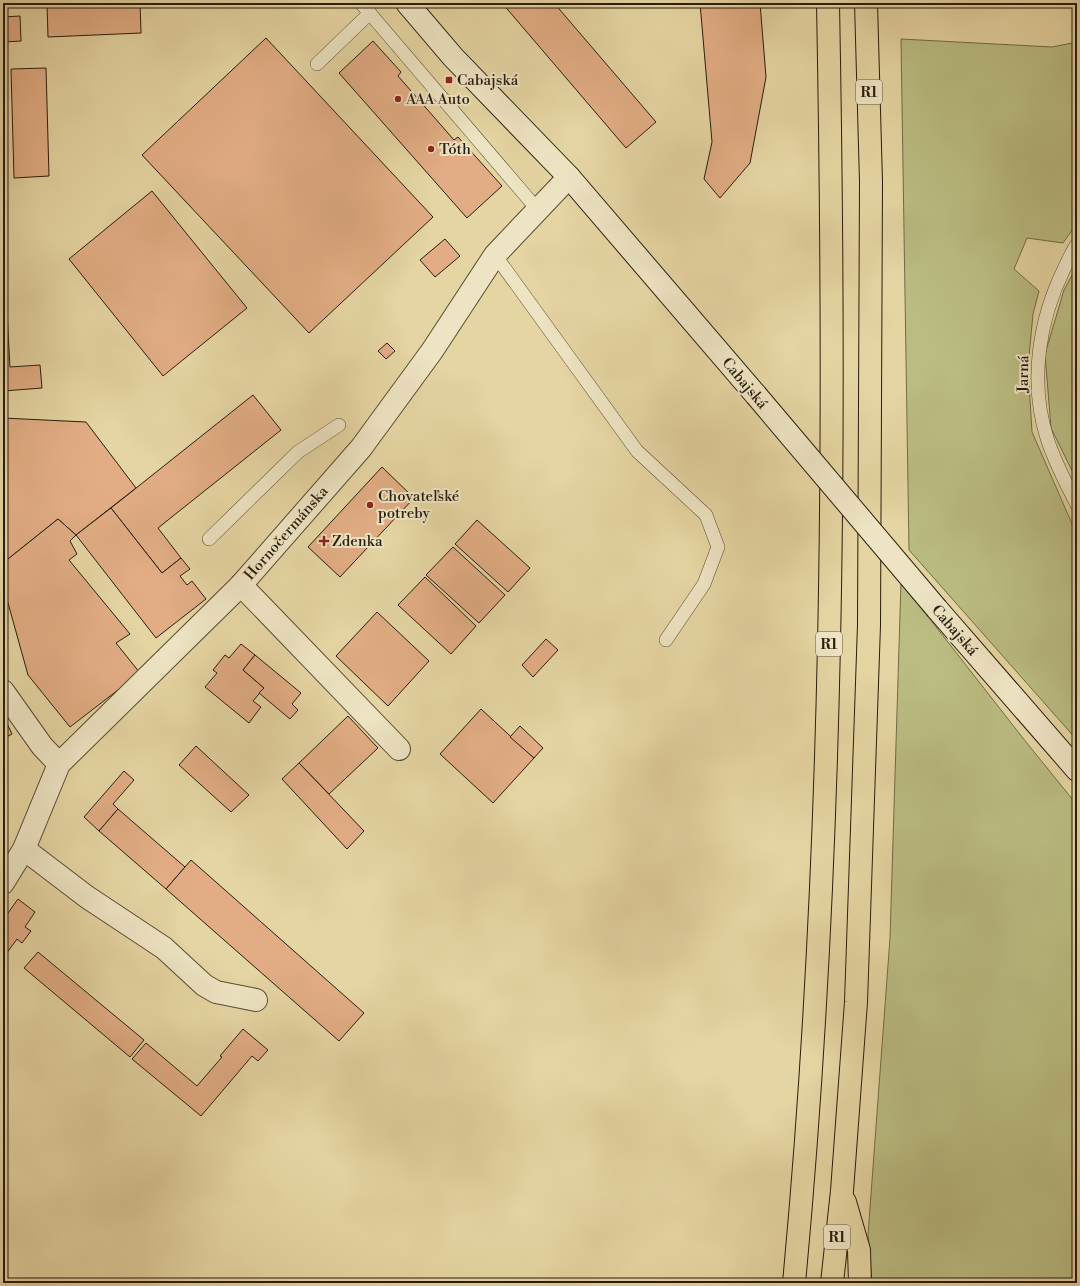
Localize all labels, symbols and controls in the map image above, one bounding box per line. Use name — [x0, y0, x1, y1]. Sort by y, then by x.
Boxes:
place label: Cabajská — [457, 71, 519, 90]
marker: Cabajská — [444, 75, 454, 85]
road number: R1 — [856, 80, 882, 104]
place label: AAA Auto — [405, 90, 470, 109]
marker: AAA Auto — [393, 94, 403, 104]
place label: Tóth — [439, 140, 471, 159]
marker: Tóth — [426, 144, 436, 154]
street label: Cabajská — [718, 354, 772, 413]
street label: Jarná — [1014, 355, 1033, 394]
street label: Hornočermánska — [240, 482, 333, 584]
place label: Chovateľské potreby — [378, 487, 459, 523]
marker: Chovateľské potreby — [365, 500, 375, 510]
place label: Zdenka — [332, 532, 383, 551]
marker: Zdenka — [319, 536, 329, 546]
street label: Cabajská — [927, 601, 982, 660]
road number: R1 — [816, 632, 842, 656]
road number: R1 — [824, 1225, 850, 1249]

